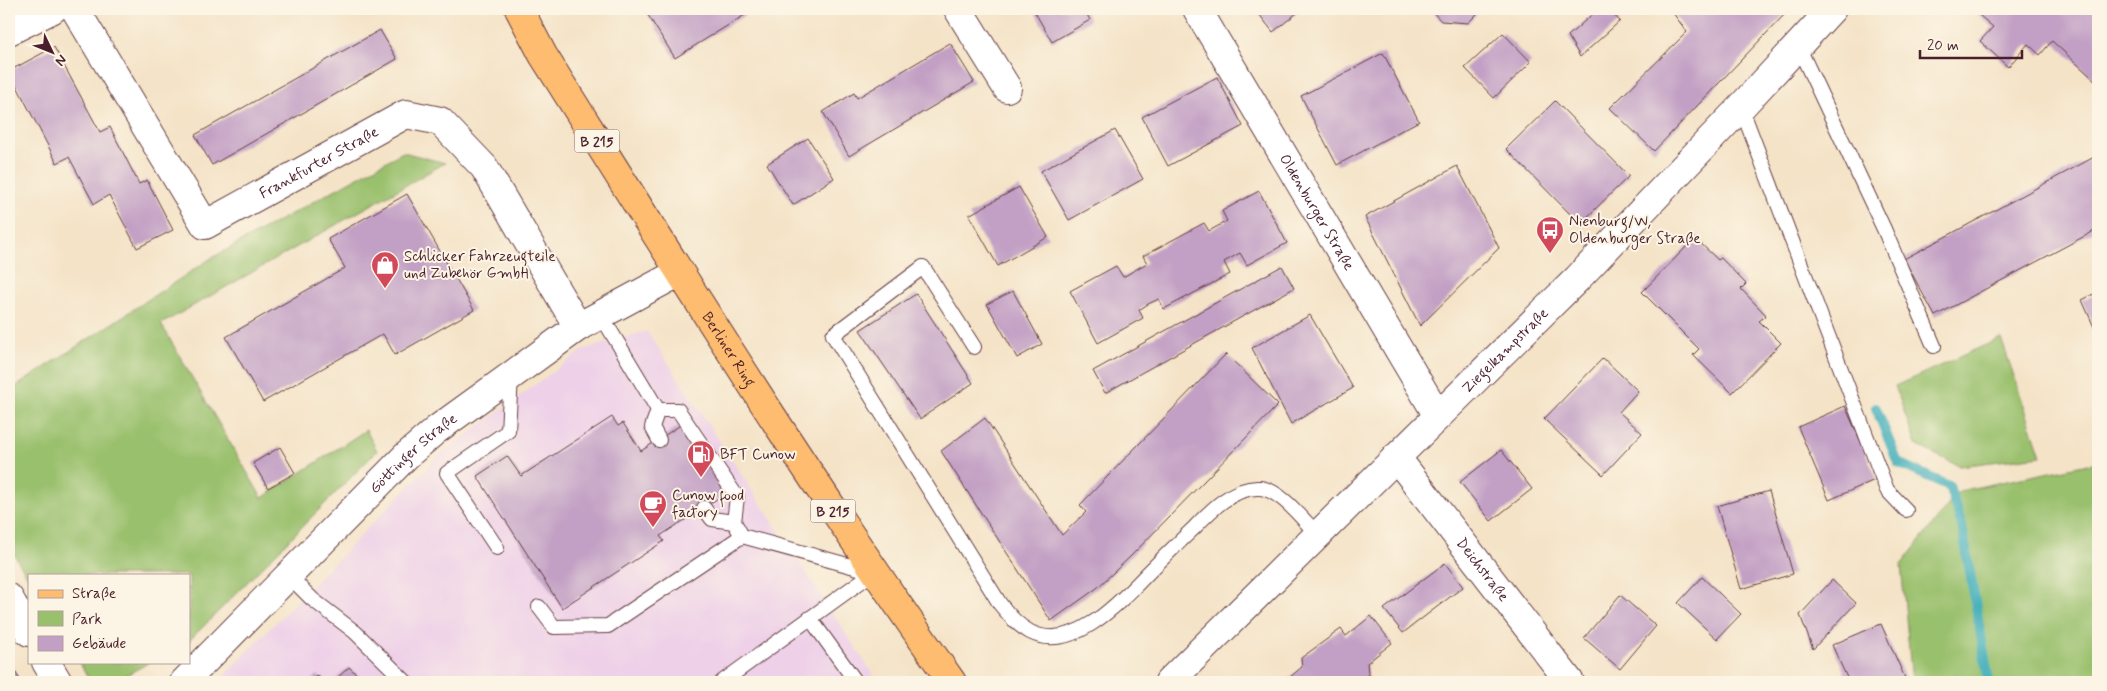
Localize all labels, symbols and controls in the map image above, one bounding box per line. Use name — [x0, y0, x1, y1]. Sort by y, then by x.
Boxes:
north arrow — [28, 28, 78, 78]
scale bar — [1920, 28, 2022, 60]
text: 20 m — [1927, 36, 1959, 56]
text: N — [51, 51, 71, 70]
street label: Frankfurter Straße — [256, 122, 382, 204]
road number: B 215 — [574, 130, 620, 152]
street label: Oldenburger Straße — [1274, 151, 1359, 274]
place label: Nienburg/W, Oldenburger Straße — [1569, 212, 1701, 250]
bus stop icon: Nienburg/W, Oldenburger Straße — [1535, 215, 1565, 254]
place label: Schlicker Fahrzeugteile und Zubehör GmbH — [404, 247, 556, 284]
shop icon: Schlicker Fahrzeugteile und Zubehör GmbH — [370, 250, 400, 289]
street label: Ziegelkampstraße — [1458, 304, 1553, 398]
street label: Berliner Ring — [697, 308, 760, 392]
street label: Göttinger Straße — [365, 409, 461, 498]
fuel station icon: BFT Cunow — [686, 439, 716, 478]
place label: BFT Cunow — [720, 445, 796, 465]
place label: Cunow food factory — [672, 486, 744, 523]
cafe icon: Cunow food factory — [638, 489, 668, 528]
road number: B 215 — [810, 500, 856, 522]
street label: Deichstraße — [1451, 534, 1513, 606]
legend — [28, 574, 190, 664]
text: Straße — [72, 584, 116, 604]
text: Park — [72, 610, 102, 630]
text: Gebäude — [72, 634, 126, 654]

